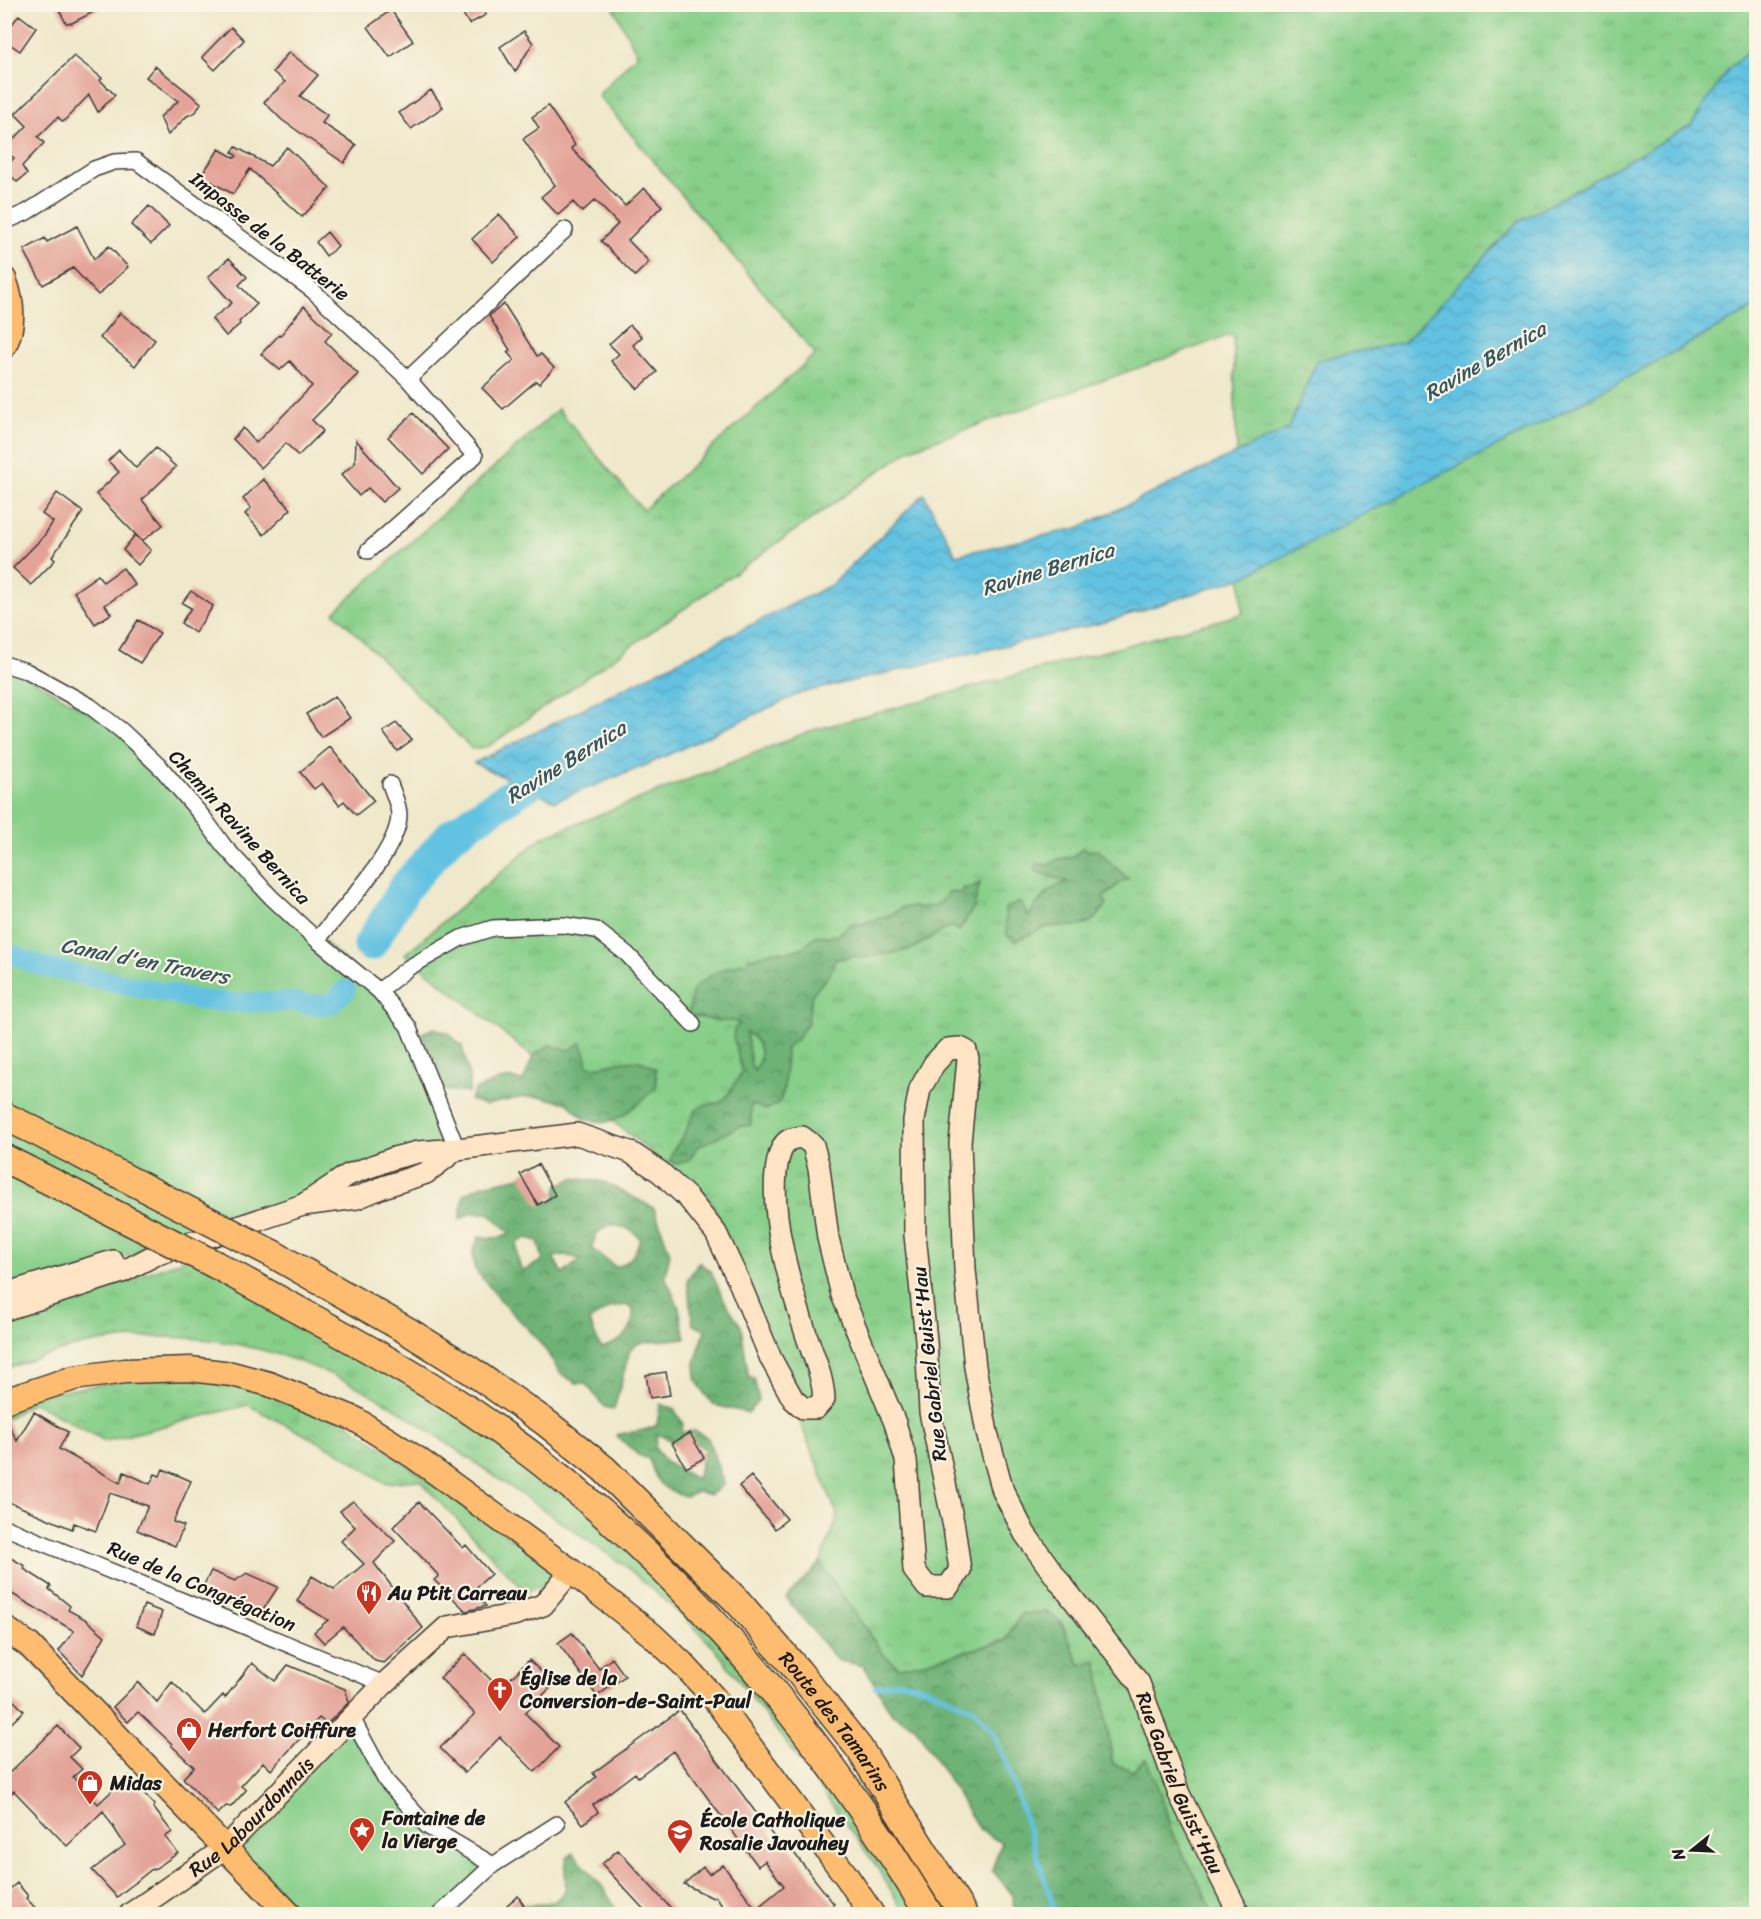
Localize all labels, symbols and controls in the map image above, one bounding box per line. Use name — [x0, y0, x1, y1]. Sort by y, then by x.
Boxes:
street label: Impasse de la Batterie — [181, 162, 358, 310]
water label: Ravine Bernica — [1416, 309, 1556, 412]
water label: Ravine Bernica — [977, 530, 1121, 607]
water label: Ravine Bernica — [498, 708, 636, 814]
street label: Chemin Ravine Bernica — [160, 741, 320, 914]
water label: Canal d'en Travers — [58, 926, 235, 996]
street label: Rue Gabriel Guist'Hau — [902, 1264, 957, 1463]
street label: Rue de la Congrégation — [102, 1531, 302, 1642]
place label: Au Ptit Carreau — [387, 1576, 528, 1611]
restaurant icon: Au Ptit Carreau — [354, 1578, 384, 1616]
street label: Route des Tamarins — [770, 1643, 900, 1800]
place label: Église de la Conversion-de-Saint-Paul — [519, 1661, 753, 1719]
church icon: Église de la Conversion-de-Saint-Paul — [485, 1675, 515, 1713]
street label: Rue Gabriel Guist'Hau — [1126, 1687, 1234, 1881]
place label: Herfort Coiffure — [207, 1713, 356, 1748]
shop icon: Herfort Coiffure — [174, 1715, 204, 1753]
street label: Rue Labourdonnais — [181, 1748, 323, 1886]
place label: Midas — [109, 1766, 162, 1801]
shop icon: Midas — [75, 1768, 105, 1806]
place label: Fontaine de la Vierge — [381, 1801, 486, 1859]
place label: École Catholique Rosalie Javouhey — [699, 1803, 849, 1861]
place icon: Fontaine de la Vierge — [347, 1815, 377, 1853]
school or university icon: École Catholique Rosalie Javouhey — [665, 1817, 695, 1855]
north arrow — [1662, 1820, 1722, 1880]
text: N — [1662, 1844, 1694, 1865]

